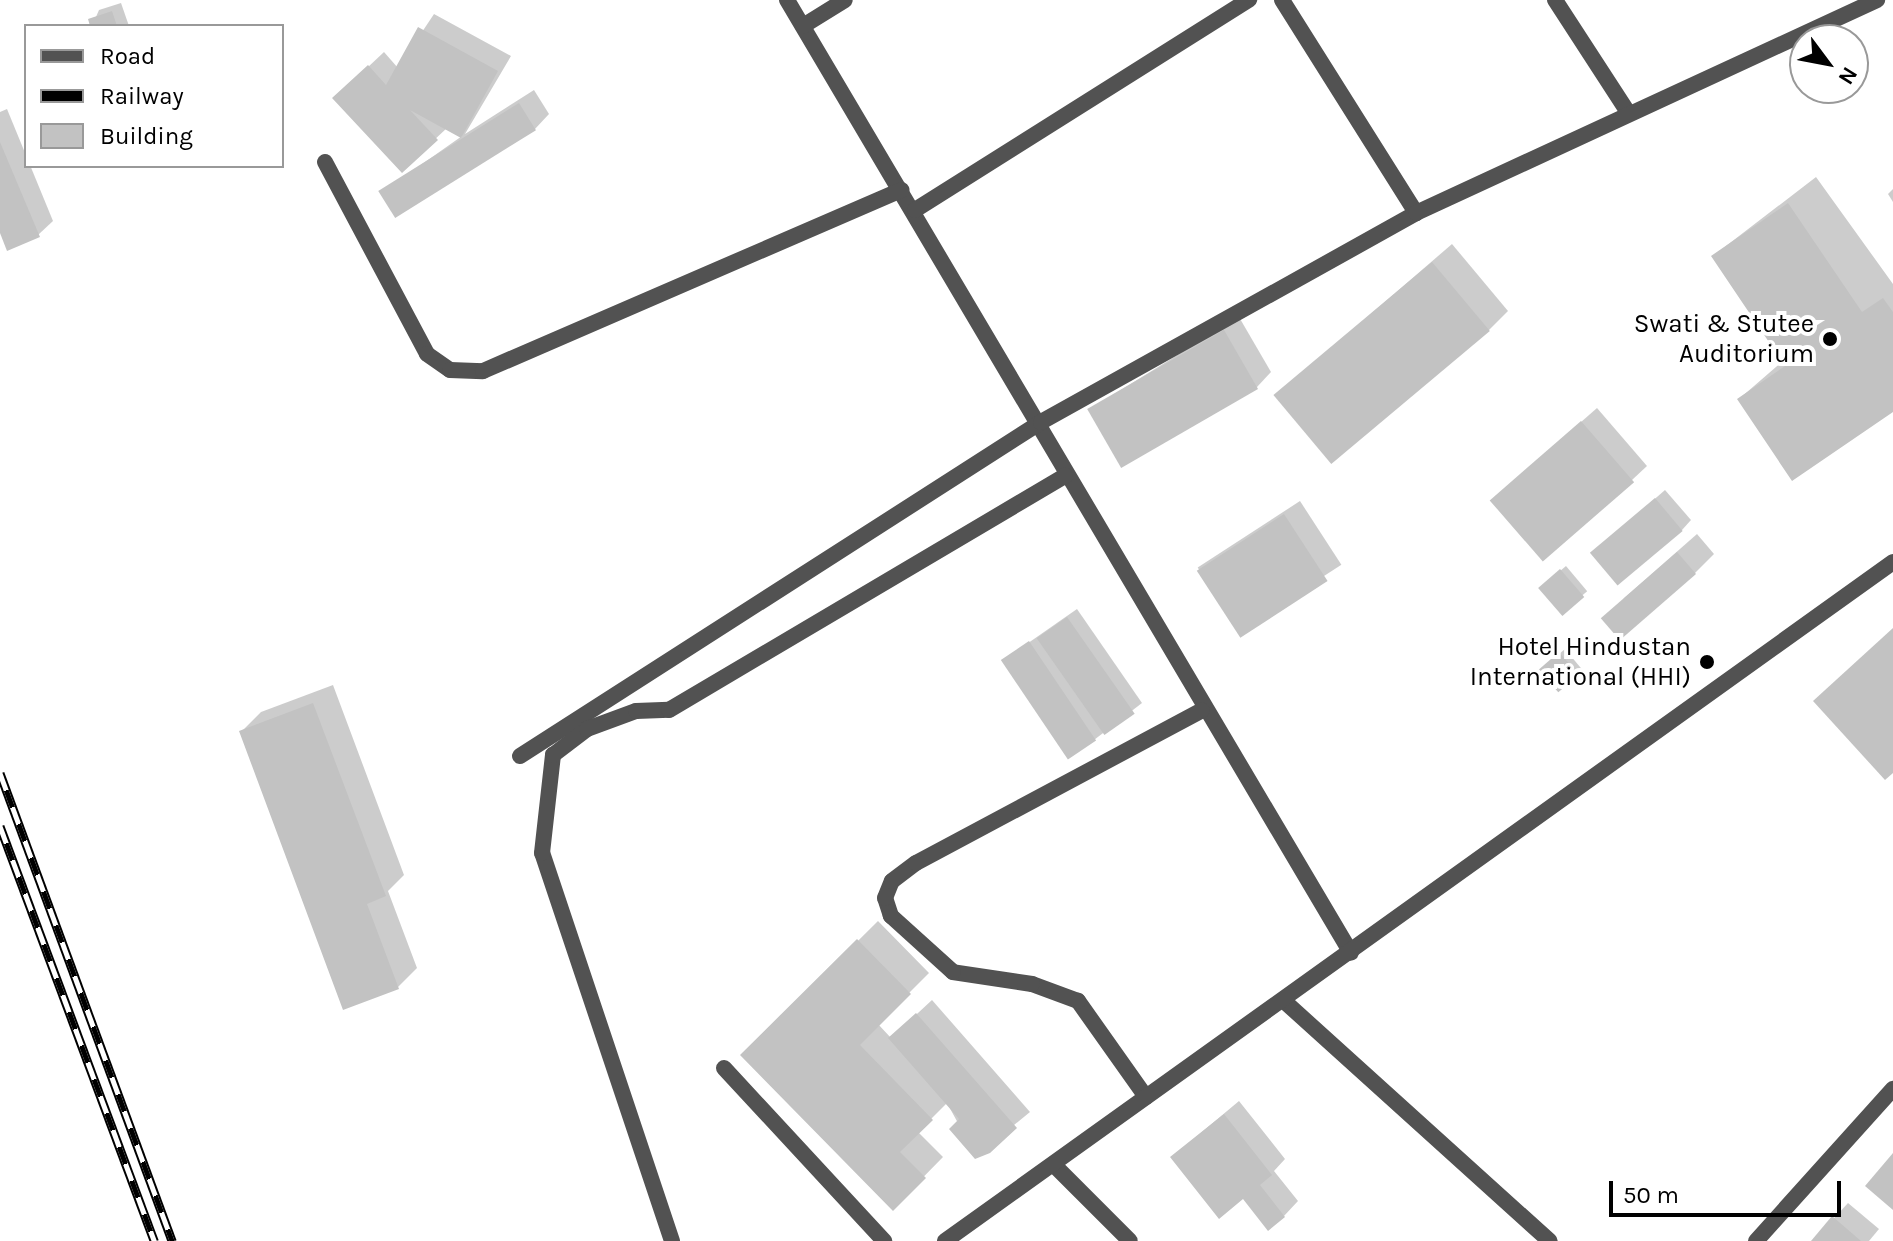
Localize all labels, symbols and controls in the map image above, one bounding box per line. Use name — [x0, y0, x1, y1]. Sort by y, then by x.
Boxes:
legend — [24, 24, 284, 168]
north arrow — [1789, 24, 1869, 104]
text: Road — [100, 42, 155, 70]
text: N — [1832, 62, 1863, 89]
text: Railway — [100, 82, 184, 110]
text: Building — [100, 122, 193, 150]
place label: Swati & Stutee Auditorium — [1634, 308, 1814, 370]
marker: Swati & Stutee Auditorium — [1821, 330, 1839, 348]
place label: Hotel Hindustan International (HHI) — [1470, 631, 1691, 692]
marker: Hotel Hindustan International (HHI) — [1698, 653, 1716, 671]
scale bar — [1613, 1165, 1845, 1215]
text: 50 m — [1623, 1181, 1679, 1209]

